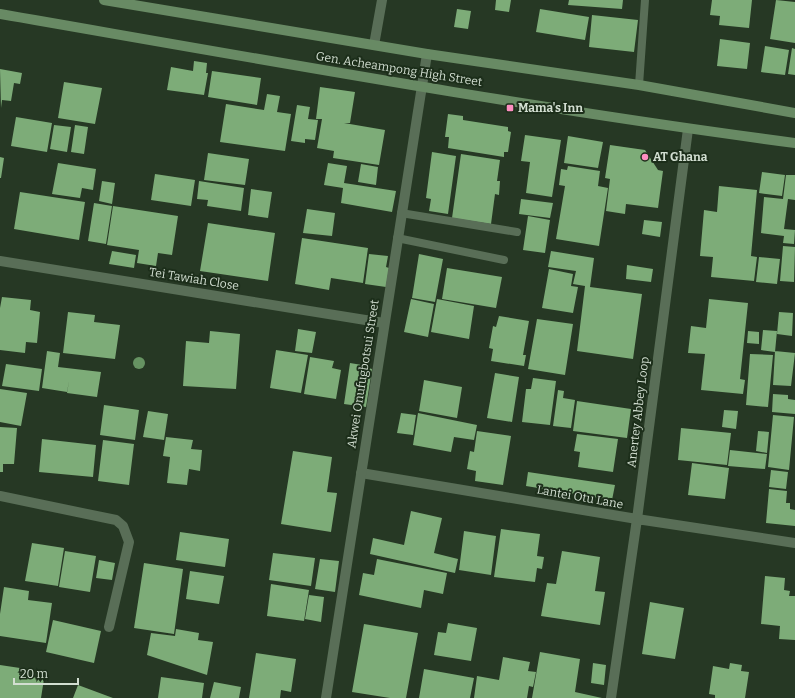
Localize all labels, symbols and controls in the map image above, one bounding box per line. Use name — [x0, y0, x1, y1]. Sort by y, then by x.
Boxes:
street label: Gen. Acheampong High Street — [315, 49, 484, 89]
place label: Mama's Inn — [518, 101, 583, 115]
marker: Mama's Inn — [505, 103, 515, 113]
place label: AT Ghana — [653, 150, 708, 164]
marker: AT Ghana — [640, 152, 650, 162]
street label: Tei Tawiah Close — [148, 265, 240, 293]
street label: Akwei Onufugbotsui Street — [344, 298, 382, 449]
street label: Anertey Abbey Loop — [624, 356, 652, 468]
street label: Lantei Otu Lane — [536, 482, 624, 512]
scale bar — [14, 660, 78, 686]
text: 20 m — [20, 667, 49, 681]

